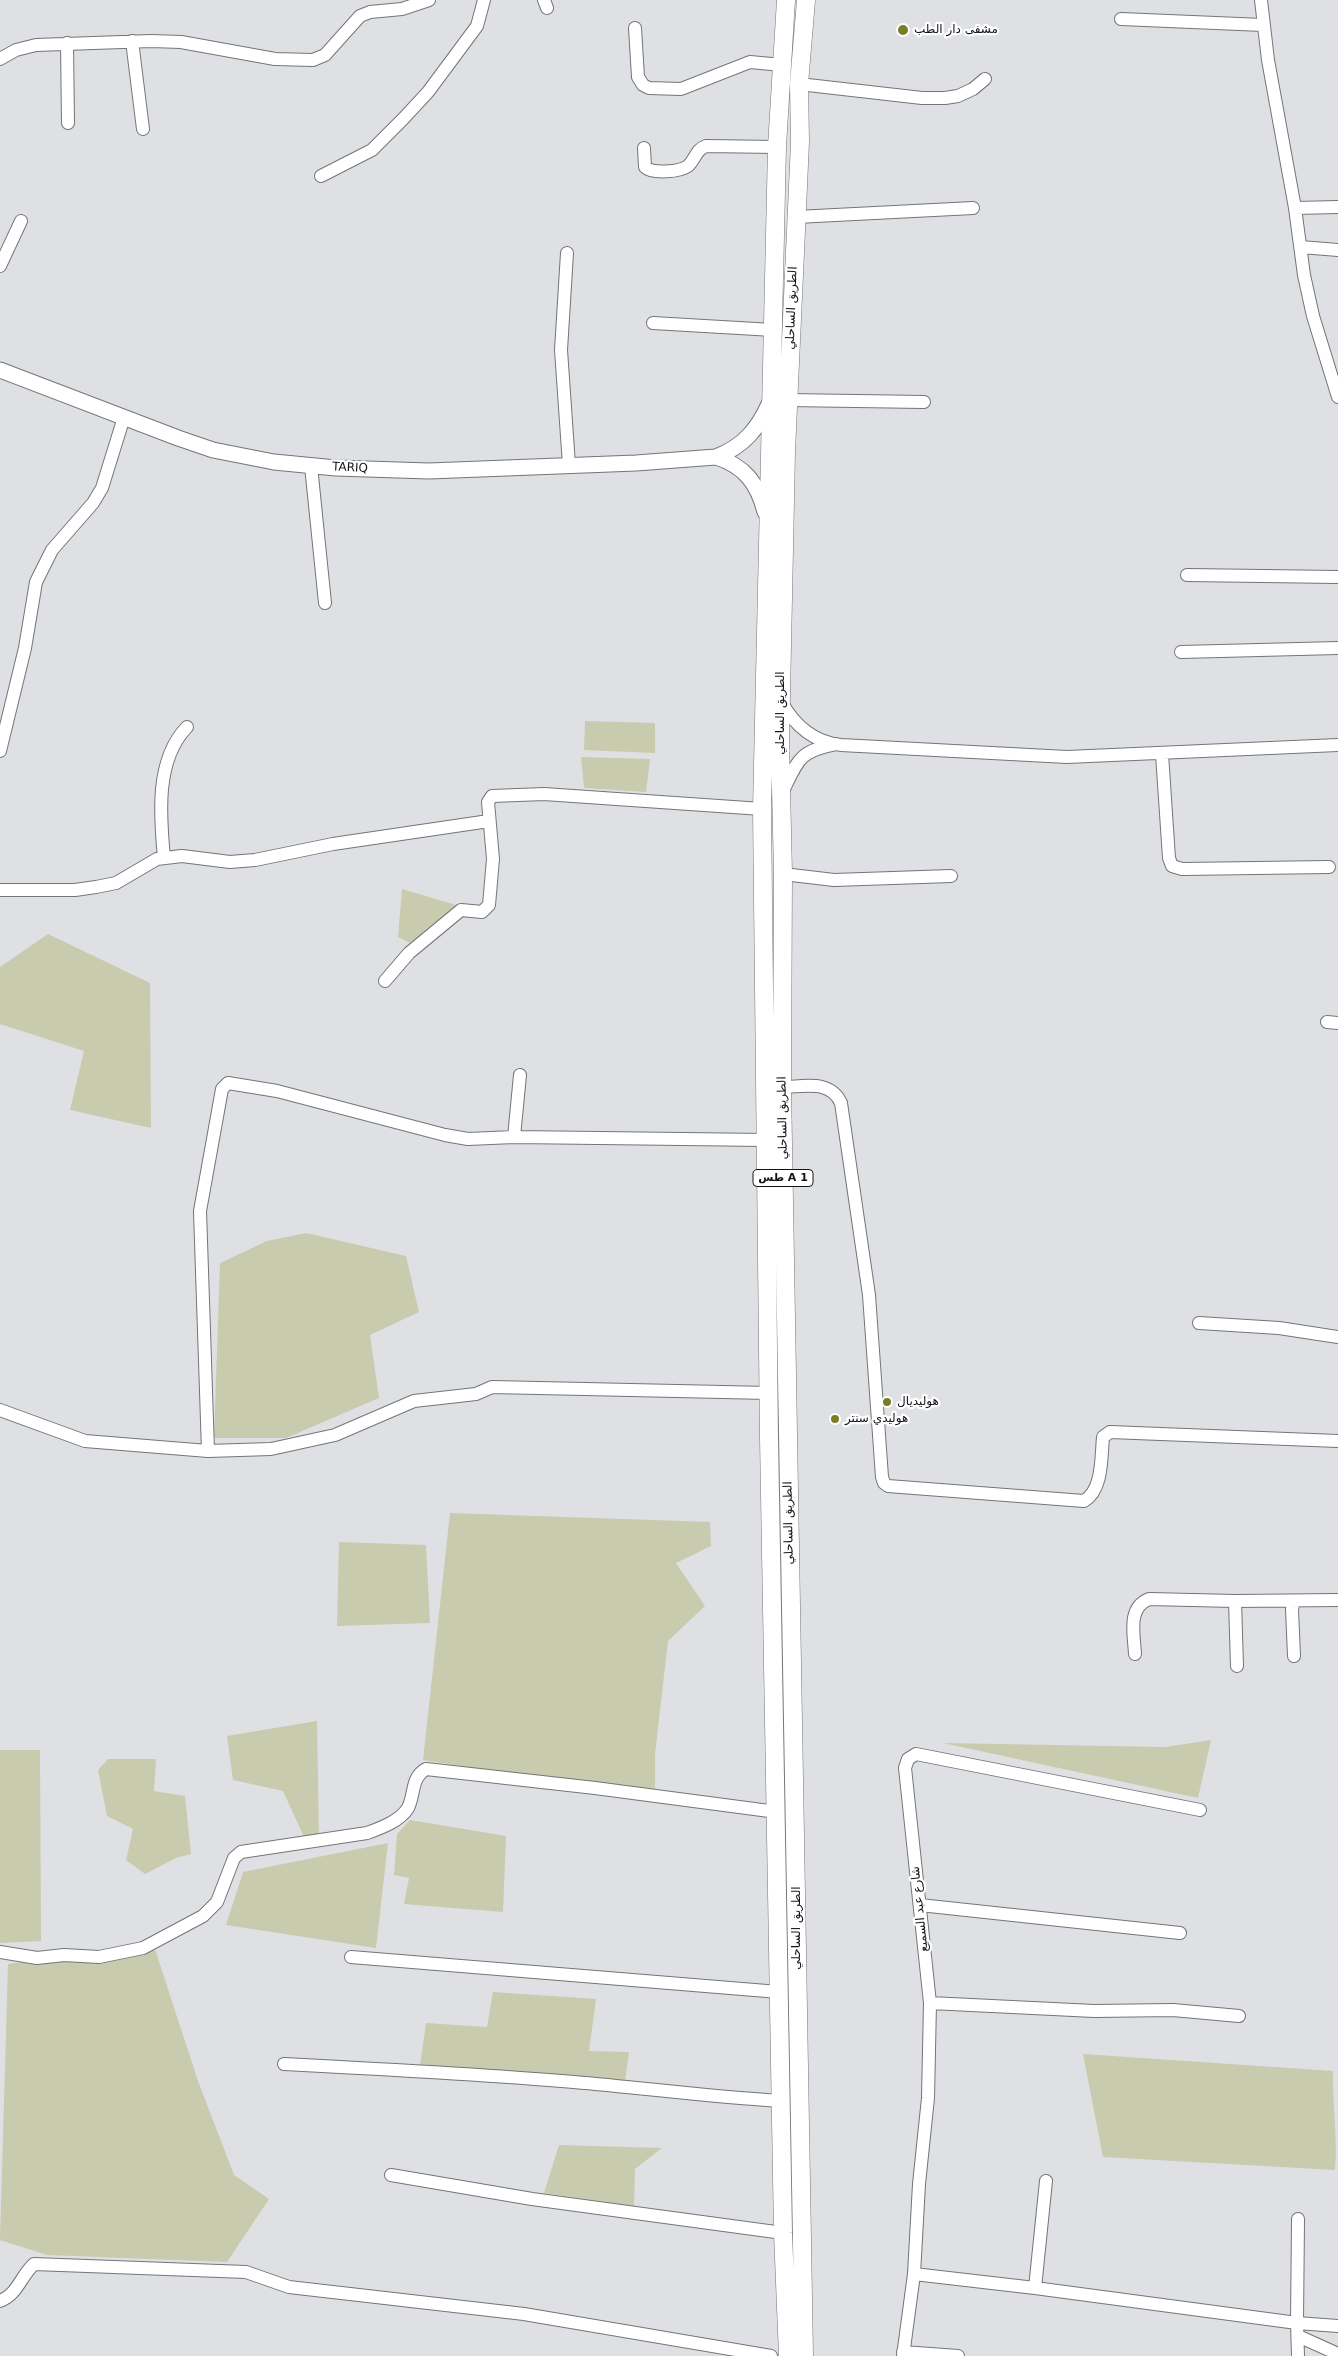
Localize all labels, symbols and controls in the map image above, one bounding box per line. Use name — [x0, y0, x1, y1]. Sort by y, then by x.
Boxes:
marker: مشفى دار الطب — [896, 23, 910, 37]
place label: مشفى دار الطب — [914, 23, 998, 37]
street label: الطريق الساحلي — [783, 266, 801, 350]
street label: TARIQ — [332, 460, 368, 476]
street label: الطريق الساحلي — [774, 671, 788, 755]
street label: الطريق الساحلي — [775, 1076, 791, 1160]
road number: طس A 1 — [753, 1170, 813, 1186]
place label: هوليديال — [897, 1395, 939, 1409]
marker: هوليديال — [881, 1396, 893, 1408]
place label: هوليدي سنتر — [845, 1412, 908, 1426]
marker: هوليدي سنتر — [829, 1413, 841, 1425]
street label: الطريق الساحلي — [781, 1481, 797, 1565]
street label: شارع عبد السميع — [908, 1865, 932, 1953]
street label: الطريق الساحلي — [790, 1886, 804, 1970]

